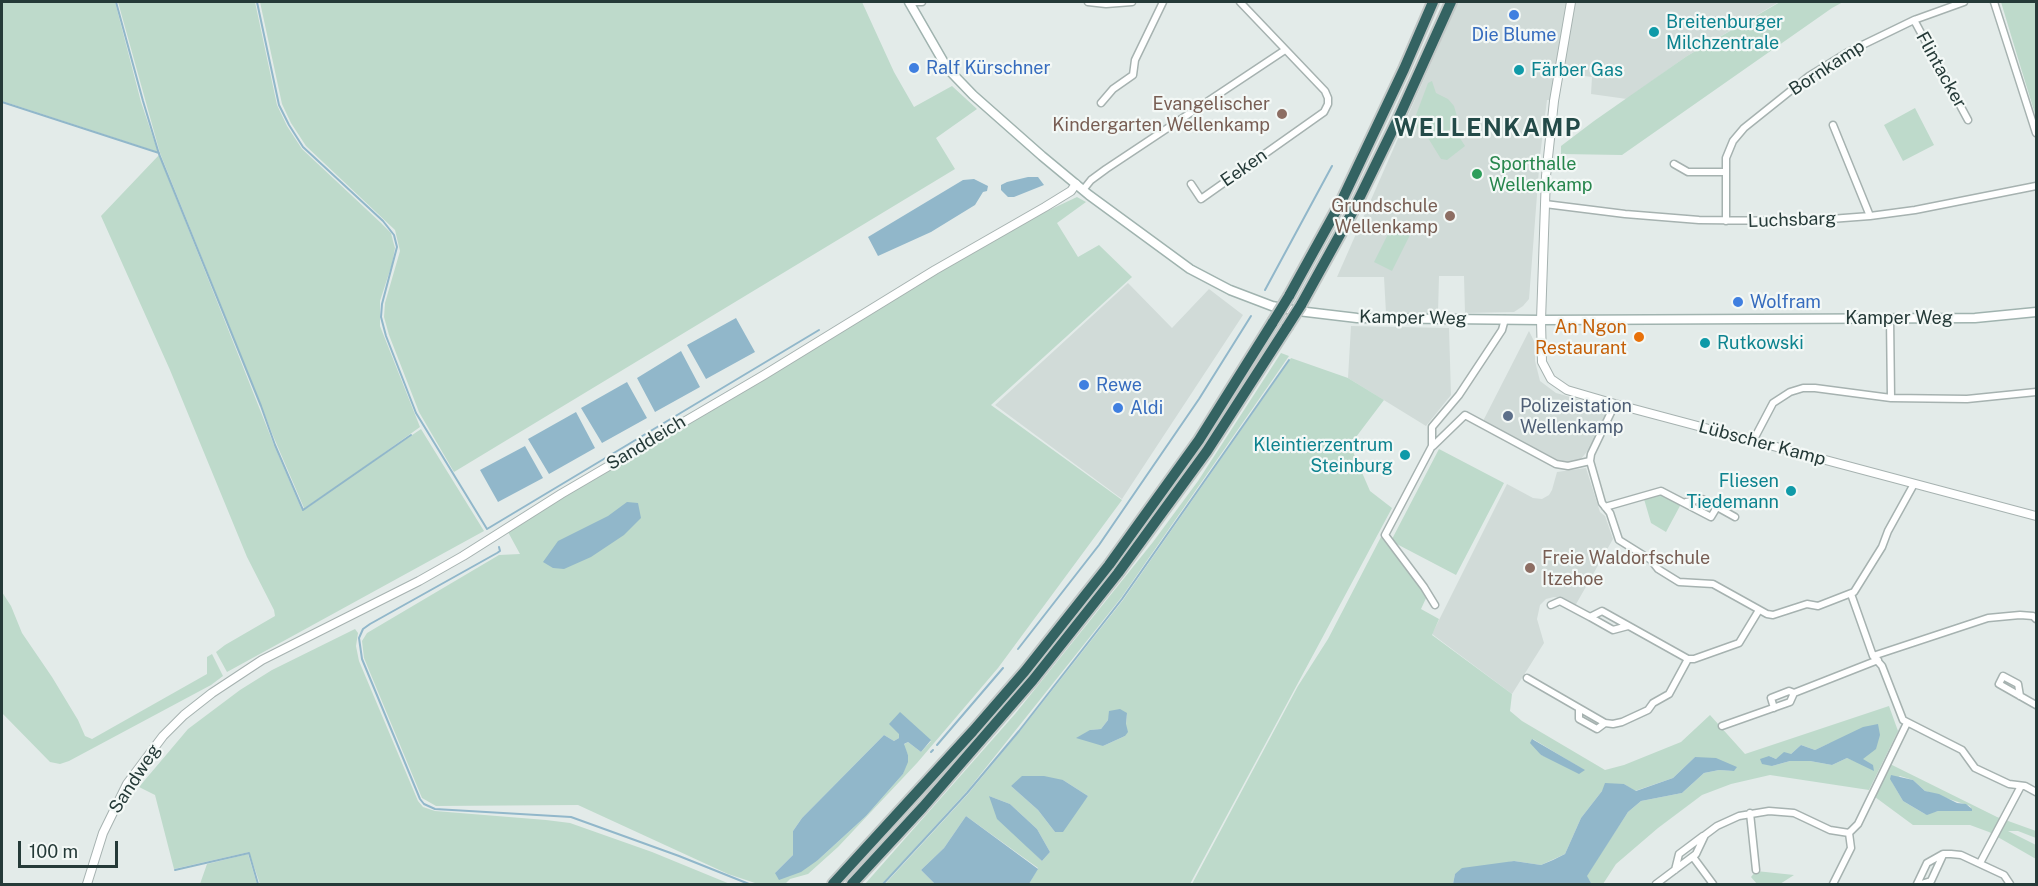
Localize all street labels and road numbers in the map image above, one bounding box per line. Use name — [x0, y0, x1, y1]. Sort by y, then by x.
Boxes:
street label: Flintacker — [1911, 28, 1971, 112]
street label: Bornkamp — [1785, 36, 1869, 100]
street label: Eeken — [1217, 144, 1271, 192]
street label: Luchsbarg — [1747, 208, 1837, 232]
street label: Kamper Weg — [1359, 306, 1467, 330]
street label: Kamper Weg — [1845, 307, 1953, 329]
street label: Sanddeich — [603, 411, 689, 475]
street label: Lübscher Kamp — [1696, 416, 1828, 470]
street label: Sandweg — [105, 740, 165, 818]

